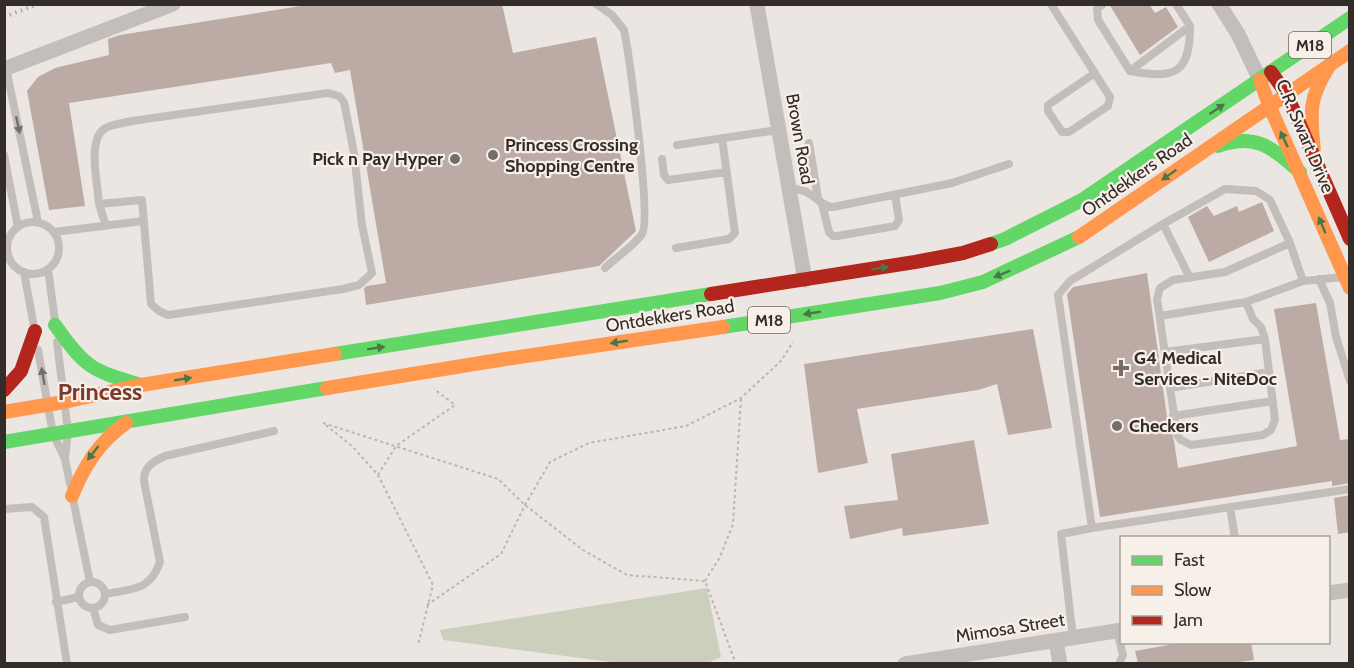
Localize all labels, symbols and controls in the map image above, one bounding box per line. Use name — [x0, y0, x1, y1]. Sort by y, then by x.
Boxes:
road number: M18 — [1289, 32, 1331, 58]
street label: C.R. Swart Drive — [1271, 76, 1339, 196]
street label: Brown Road — [781, 92, 819, 186]
one-way arrow — [1209, 104, 1225, 115]
one-way arrow — [14, 116, 23, 135]
street label: Ontdekkers Road — [1077, 129, 1197, 221]
one-way arrow — [1280, 130, 1289, 147]
place label: Princess Crossing Shopping Centre — [505, 134, 638, 177]
place label: Pick n Pay Hyper — [312, 148, 443, 170]
marker: Princess Crossing Shopping Centre — [486, 148, 500, 162]
marker: Pick n Pay Hyper — [448, 152, 462, 166]
one-way arrow — [1162, 169, 1178, 181]
one-way arrow — [1317, 215, 1327, 233]
one-way arrow — [870, 263, 889, 272]
one-way arrow — [993, 269, 1011, 279]
street label: Ontdekkers Road — [604, 295, 736, 337]
road number: M18 — [748, 307, 790, 333]
one-way arrow — [802, 309, 821, 318]
one-way arrow — [609, 338, 628, 347]
one-way arrow — [367, 343, 386, 352]
place label: G4 Medical Services - NiteDoc — [1134, 347, 1277, 390]
marker: G4 Medical Services - NiteDoc — [1112, 359, 1130, 377]
one-way arrow — [38, 367, 47, 386]
one-way arrow — [174, 374, 193, 383]
district label: Princess — [58, 377, 142, 406]
place label: Checkers — [1129, 415, 1199, 437]
marker: Checkers — [1110, 419, 1124, 433]
one-way arrow — [88, 446, 100, 461]
legend — [1120, 536, 1330, 644]
text: Fast — [1174, 549, 1205, 571]
text: Slow — [1174, 579, 1211, 601]
street label: Mimosa Street — [954, 609, 1066, 647]
text: Jam — [1173, 609, 1203, 631]

